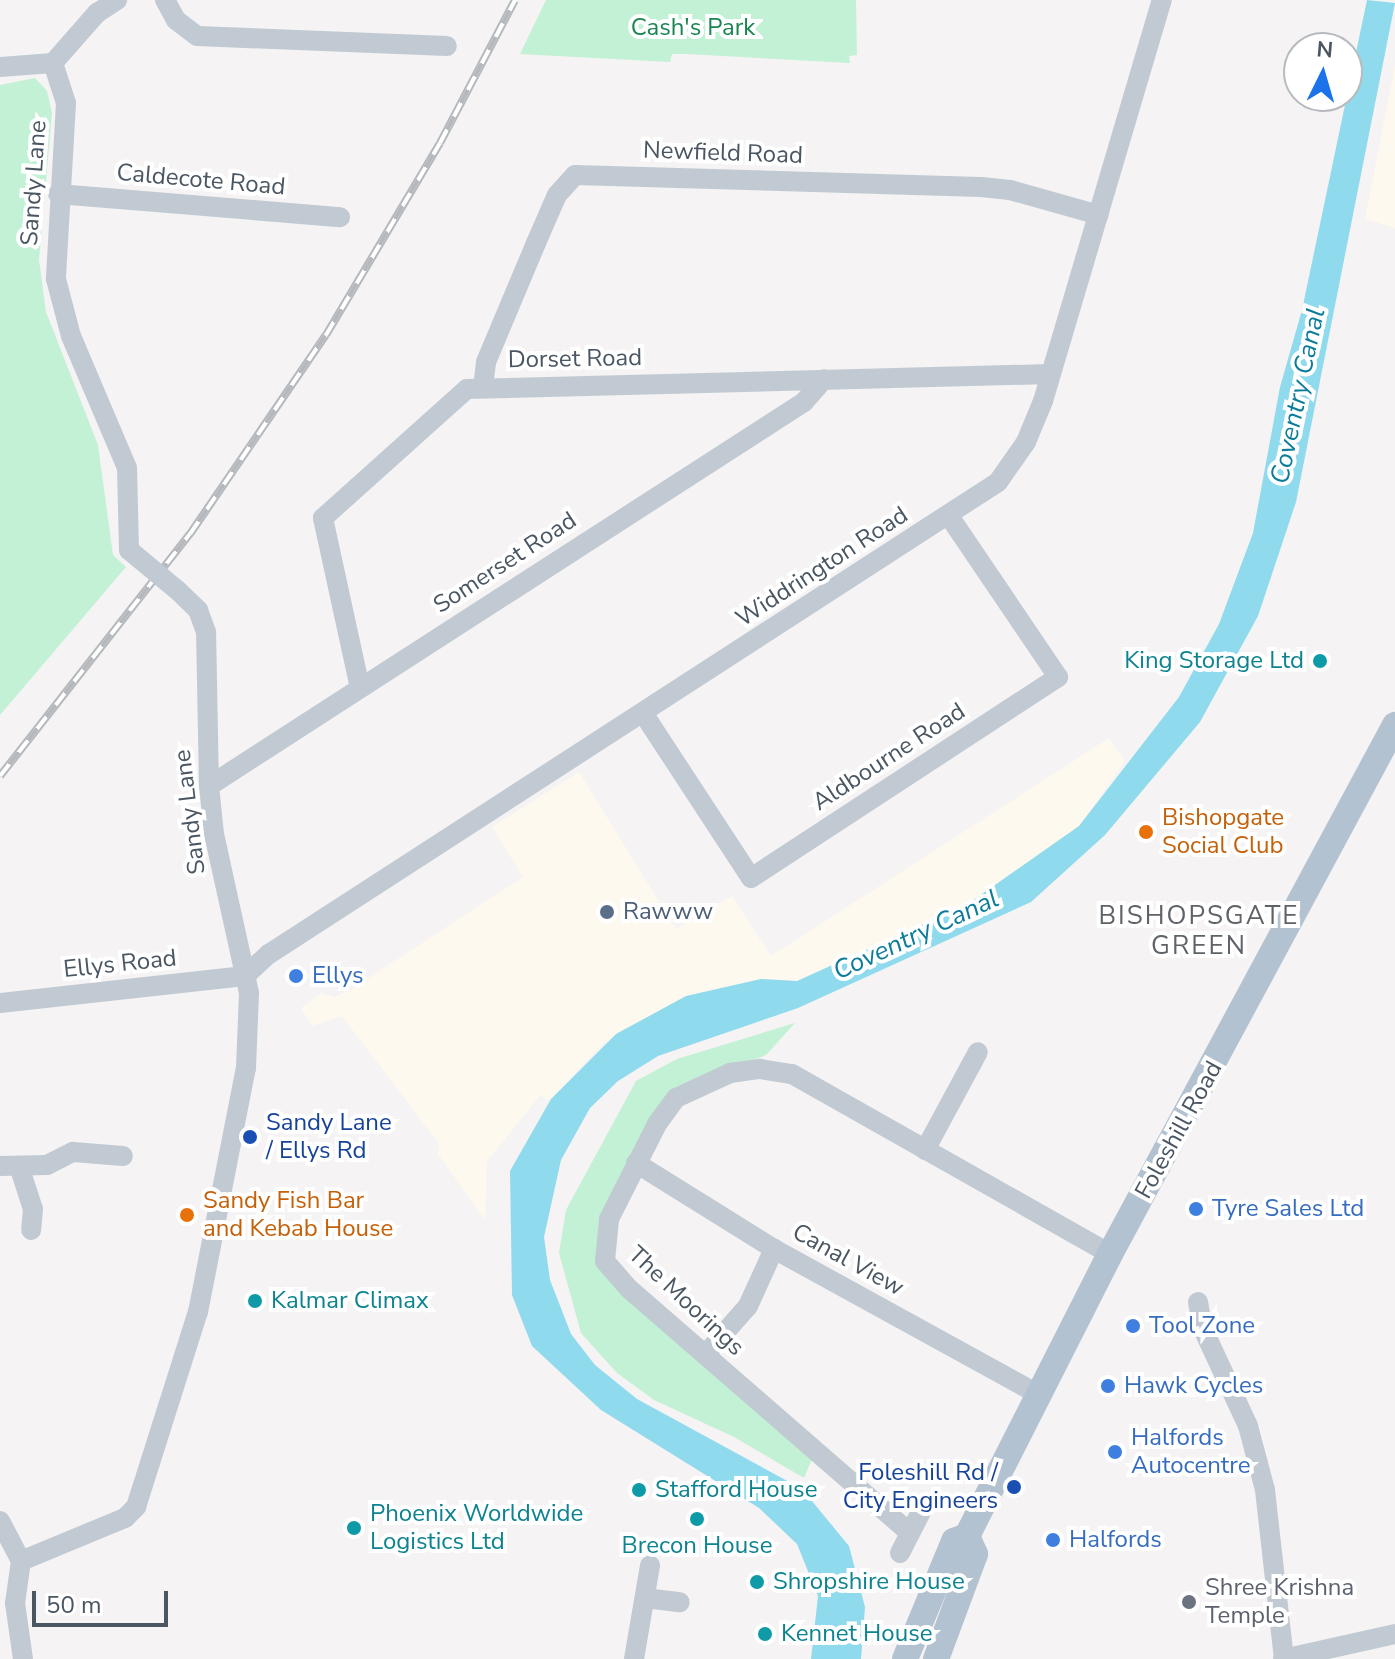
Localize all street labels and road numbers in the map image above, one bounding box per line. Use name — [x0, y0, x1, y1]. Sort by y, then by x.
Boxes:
street label: Sandy Lane — [15, 119, 53, 247]
street label: Newfield Road — [643, 136, 803, 170]
street label: Caldecote Road — [115, 158, 287, 202]
street label: Dorset Road — [508, 343, 642, 375]
street label: Widdrington Road — [731, 501, 913, 633]
street label: Somerset Road — [428, 506, 582, 620]
street label: Aldbourne Road — [807, 697, 971, 817]
street label: Sandy Lane — [168, 748, 212, 876]
street label: Ellys Road — [62, 944, 178, 984]
street label: Foleshill Road — [1129, 1056, 1229, 1204]
street label: Canal View — [787, 1218, 909, 1302]
street label: The Moorings — [622, 1240, 750, 1362]

